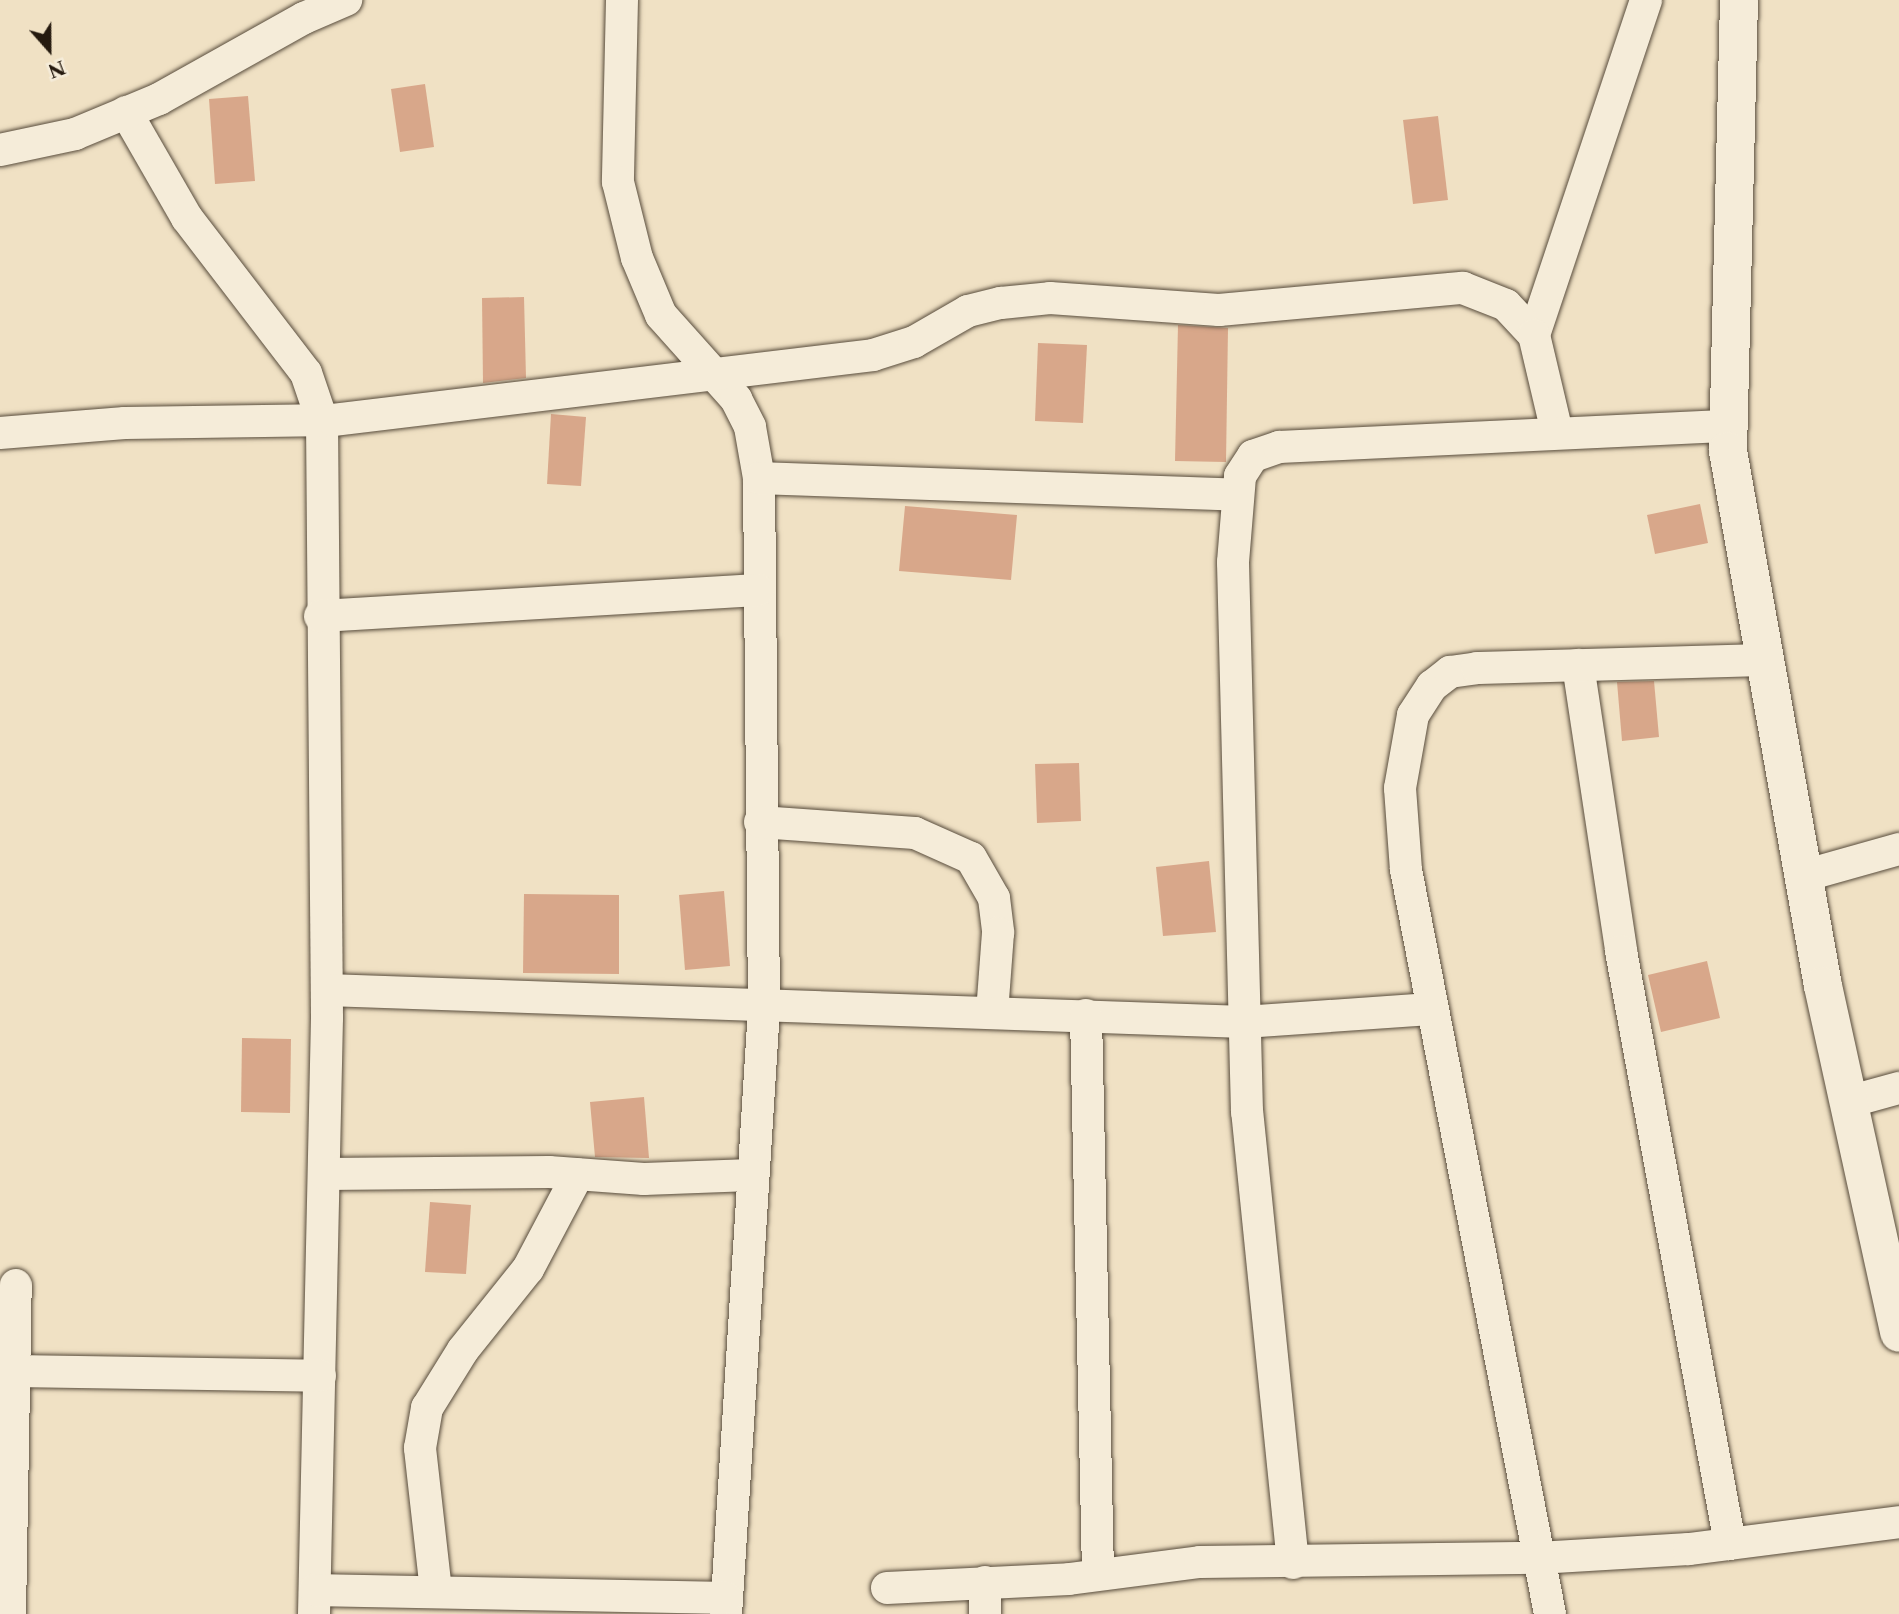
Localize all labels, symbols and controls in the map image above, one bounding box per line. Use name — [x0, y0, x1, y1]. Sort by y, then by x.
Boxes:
north arrow — [14, 14, 84, 84]
text: N — [45, 55, 69, 83]

